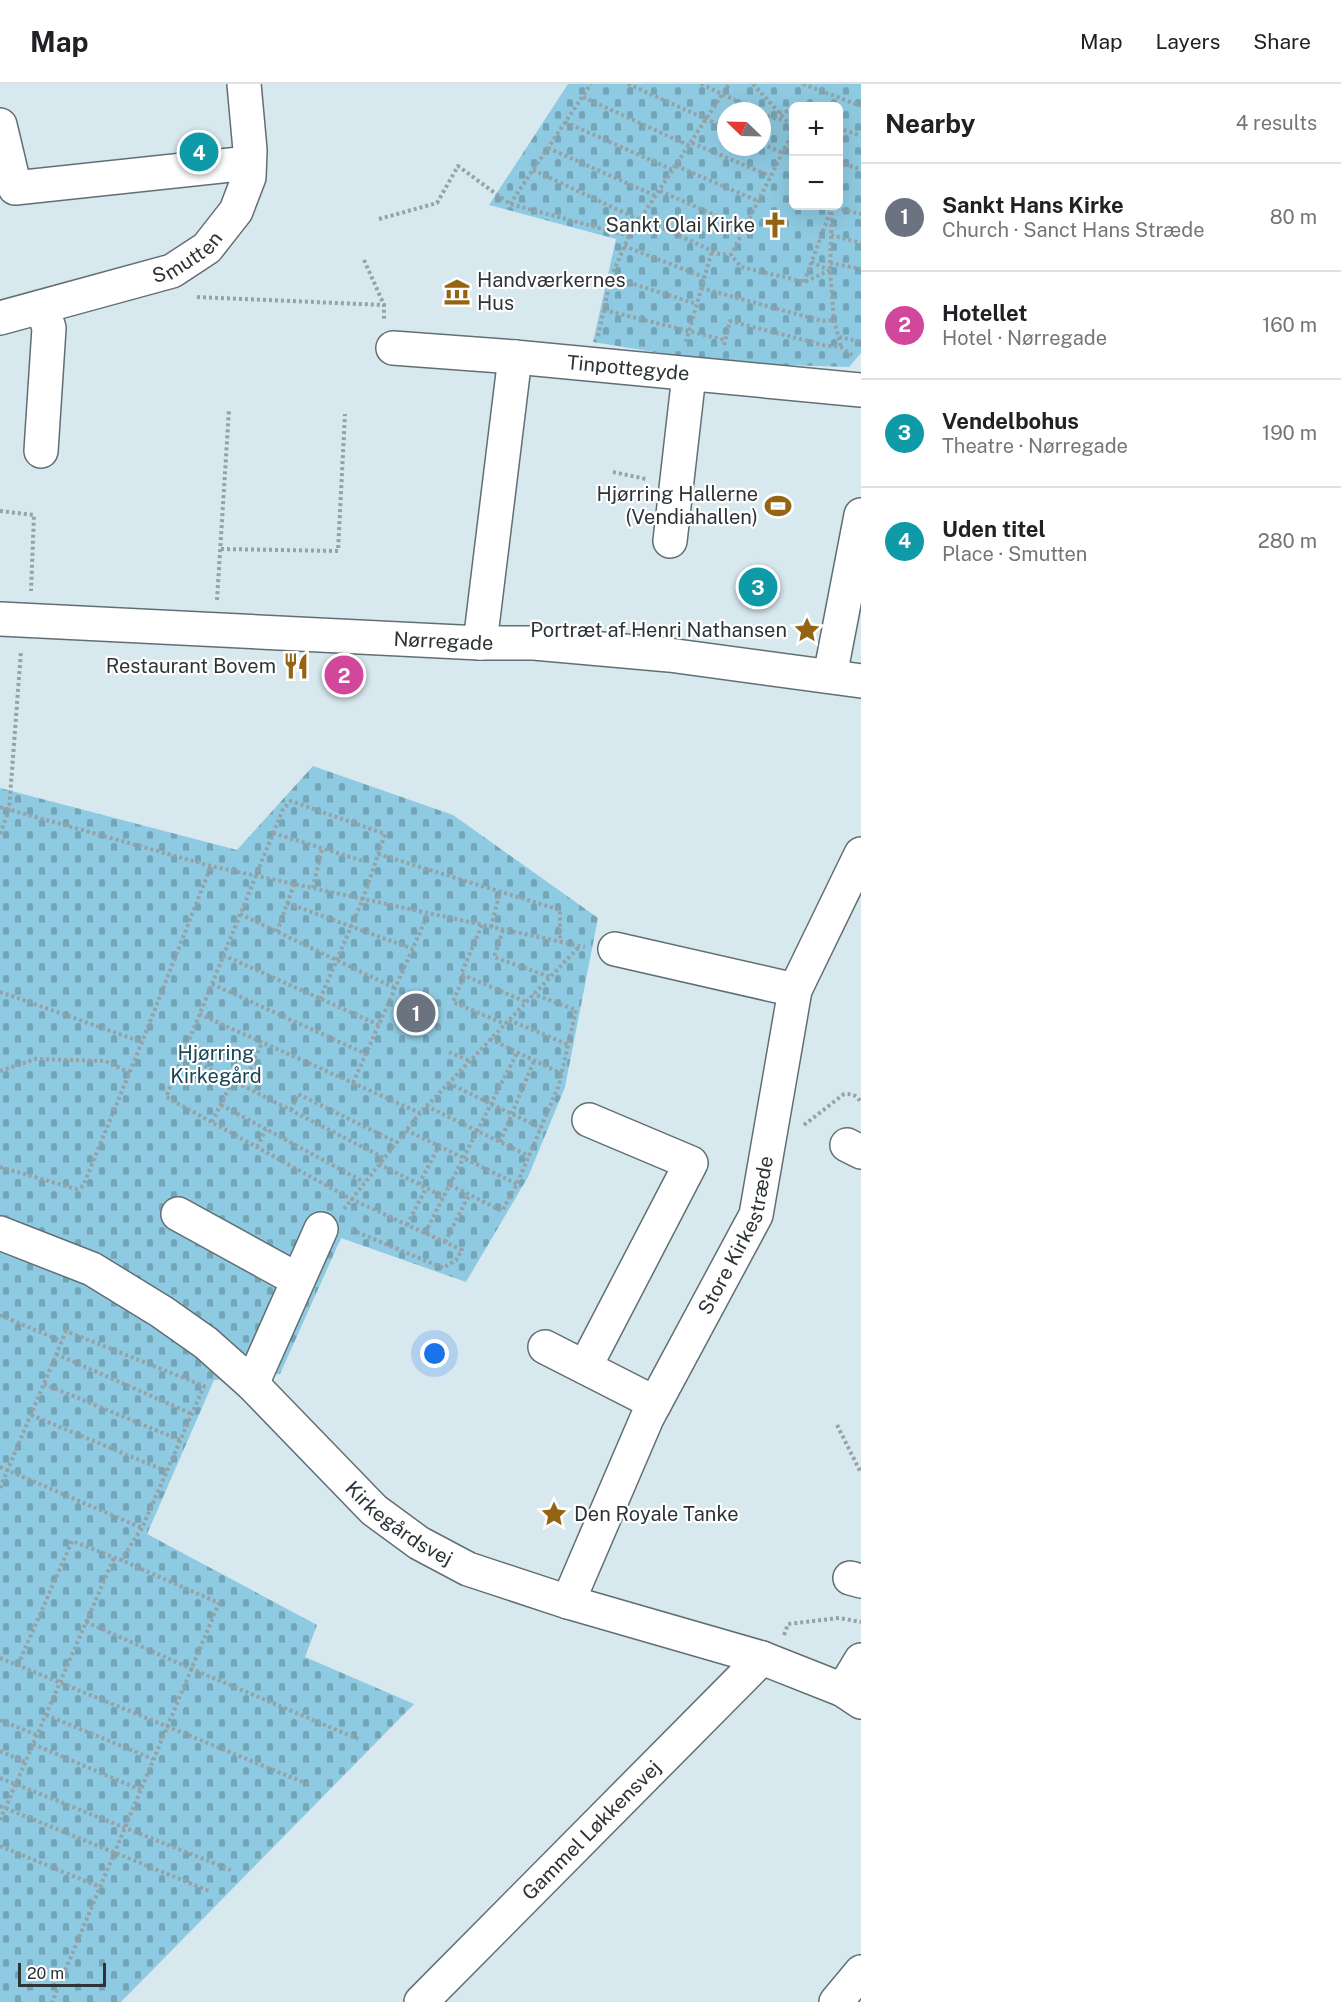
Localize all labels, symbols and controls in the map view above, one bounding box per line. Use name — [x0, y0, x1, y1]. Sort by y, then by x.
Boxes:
text: Map — [30, 25, 89, 58]
text: Map — [1080, 29, 1123, 54]
text: Layers — [1156, 29, 1220, 54]
text: Share — [1253, 29, 1311, 54]
north arrow — [717, 102, 771, 156]
map controls — [789, 102, 843, 210]
button: + — [789, 102, 843, 156]
text: Nearby — [885, 108, 975, 139]
text: 4 results — [1236, 111, 1317, 135]
pin: 4 — [180, 130, 218, 174]
button: − — [789, 156, 843, 210]
text: Sankt Hans Kirke — [942, 192, 1124, 218]
text: 1 — [900, 205, 909, 229]
text: 80 m — [1270, 205, 1317, 229]
church icon: Sankt Olai Kirke — [760, 210, 790, 240]
place label: Sankt Olai Kirke — [605, 213, 755, 237]
text: Church · Sanct Hans Stræde — [942, 218, 1205, 242]
street label: Smutten — [149, 227, 227, 288]
place label: Handværkernes Hus — [477, 268, 626, 315]
museum icon: Handværkernes Hus — [442, 277, 472, 307]
text: Hotellet — [942, 300, 1027, 326]
text: 2 — [898, 313, 911, 337]
text: 160 m — [1262, 313, 1317, 337]
text: Hotel · Nørregade — [942, 326, 1107, 350]
street label: Tinpottegyde — [566, 350, 691, 386]
text: Vendelbohus — [942, 408, 1079, 434]
text: 3 — [898, 421, 911, 445]
text: 190 m — [1262, 421, 1317, 445]
text: Theatre · Nørregade — [942, 434, 1128, 458]
place label: Hjørring Hallerne (Vendiahallen) — [596, 482, 758, 529]
sports icon: Hjørring Hallerne (Vendiahallen) — [763, 491, 793, 521]
text: Uden titel — [942, 516, 1046, 542]
text: 4 — [898, 529, 911, 553]
text: 280 m — [1258, 529, 1317, 553]
text: Place · Smutten — [942, 542, 1087, 566]
pin: 3 — [738, 564, 777, 610]
place icon: Portræt af Henri Nathansen — [792, 615, 822, 645]
place label: Portræt af Henri Nathansen — [530, 618, 787, 642]
street label: Nørregade — [393, 627, 493, 655]
restaurant icon: Restaurant Bovem — [281, 651, 311, 681]
pin: 2 — [324, 652, 364, 698]
place label: Restaurant Bovem — [106, 654, 276, 678]
pin: 1 — [396, 990, 436, 1036]
park label: Hjørring Kirkegård — [170, 1041, 262, 1088]
street label: Store Kirkestræde — [693, 1154, 778, 1319]
your location — [420, 1339, 449, 1368]
street label: Kirkegårdsvej — [340, 1476, 457, 1571]
place icon: Den Royale Tanke — [539, 1499, 569, 1529]
place label: Den Royale Tanke — [574, 1502, 738, 1526]
street label: Gammel Løkkensvej — [517, 1755, 666, 1905]
scale bar — [18, 1960, 106, 1988]
text: 20 m — [27, 1964, 64, 1983]

